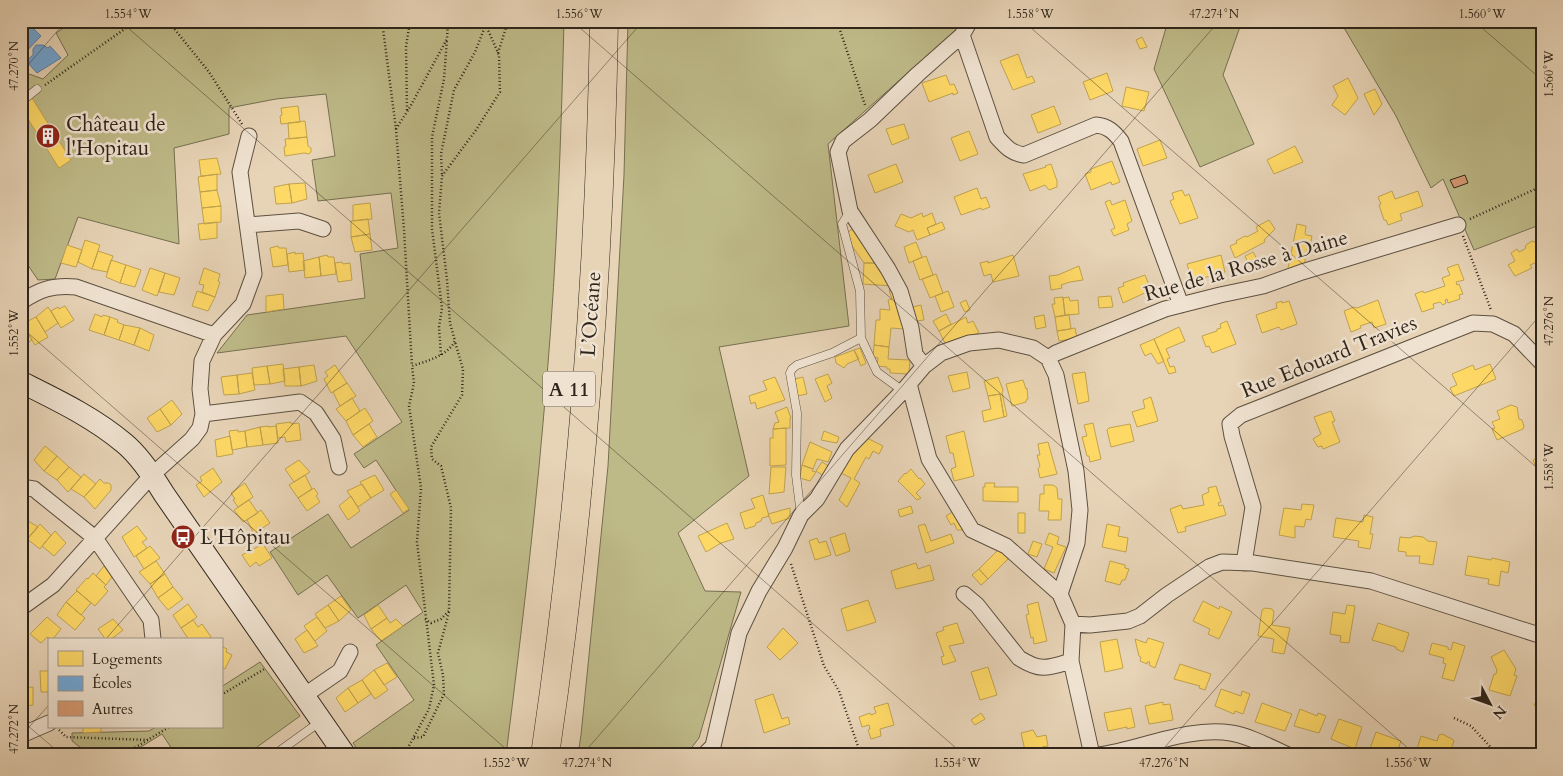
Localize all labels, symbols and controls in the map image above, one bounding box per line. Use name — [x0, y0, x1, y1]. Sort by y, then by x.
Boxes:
text: 1.554°W — [104, 6, 152, 22]
text: 1.556°W — [555, 6, 603, 22]
text: 1.558°W — [1006, 6, 1054, 22]
text: 47.274°N — [1189, 6, 1240, 22]
text: 1.560°W — [1458, 6, 1506, 22]
text: 47.270°N — [6, 40, 22, 91]
text: 1.560°W — [1541, 50, 1557, 98]
place label: Château de l'Hopitau — [66, 110, 166, 163]
building icon: Château de l'Hopitau — [35, 123, 61, 149]
street label: Rue de la Rosse à Daine — [1141, 223, 1351, 309]
street label: L’Océane — [574, 271, 608, 357]
text: 47.276°N — [1541, 295, 1557, 346]
text: 1.552°W — [6, 309, 22, 357]
street label: Rue Edouard Travies — [1237, 309, 1421, 405]
road number: A 11 — [543, 372, 595, 406]
text: 1.558°W — [1541, 443, 1557, 491]
place label: L'Hôpitau — [200, 523, 291, 552]
bus stop icon: L'Hôpitau — [170, 524, 196, 550]
legend — [48, 638, 222, 728]
text: Logements — [92, 649, 162, 669]
text: Écoles — [92, 673, 132, 693]
north arrow — [1466, 678, 1516, 728]
text: Autres — [92, 699, 133, 719]
text: N — [1488, 701, 1511, 723]
text: 47.272°N — [6, 703, 22, 754]
text: 1.552°W — [482, 755, 530, 771]
text: 47.274°N — [562, 755, 613, 771]
text: 1.554°W — [933, 755, 981, 771]
text: 47.276°N — [1139, 755, 1190, 771]
text: 1.556°W — [1384, 755, 1432, 771]

